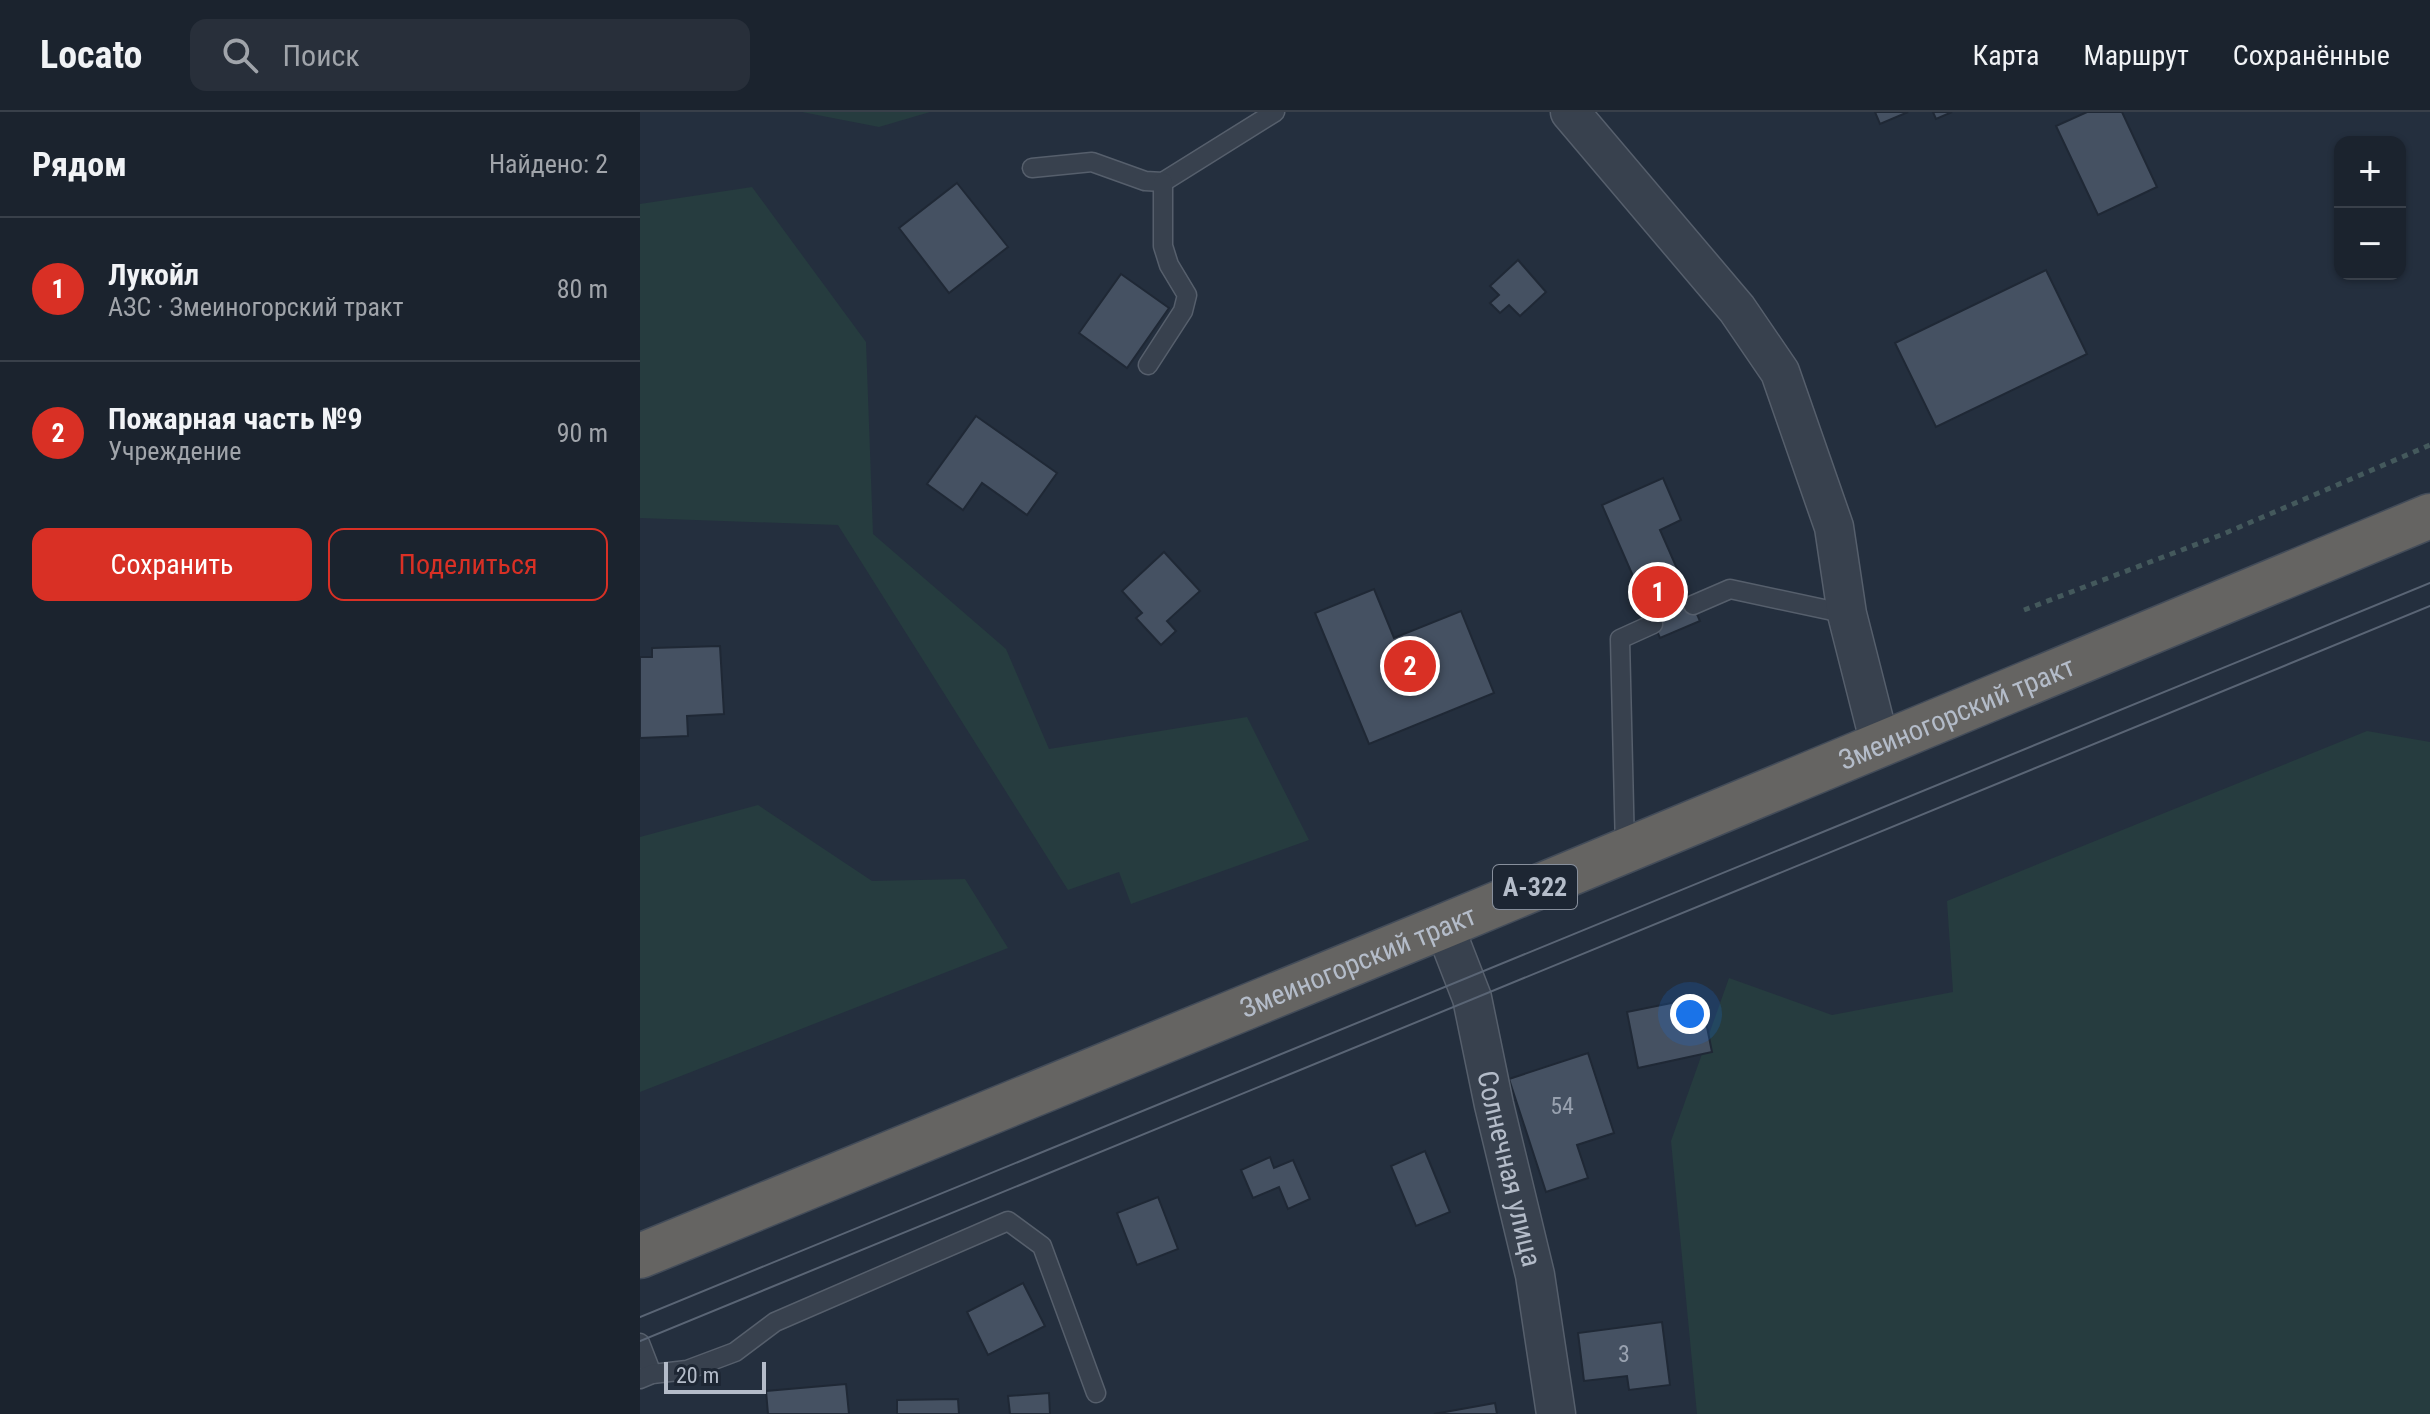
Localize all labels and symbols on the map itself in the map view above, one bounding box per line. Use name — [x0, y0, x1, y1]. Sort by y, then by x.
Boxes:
pin: 1 — [1632, 562, 1684, 622]
pin: 2 — [1384, 636, 1436, 696]
street label: Змеиногорский тракт — [1834, 649, 2079, 777]
road number: А-322 — [1493, 865, 1577, 909]
street label: Змеиногорский тракт — [1235, 898, 1481, 1024]
your location — [1670, 994, 1710, 1034]
street label: Солнечная улица — [1471, 1068, 1549, 1270]
house number: 54 — [1550, 1092, 1574, 1120]
house number: 3 — [1618, 1340, 1630, 1368]
scale bar — [664, 1358, 766, 1394]

